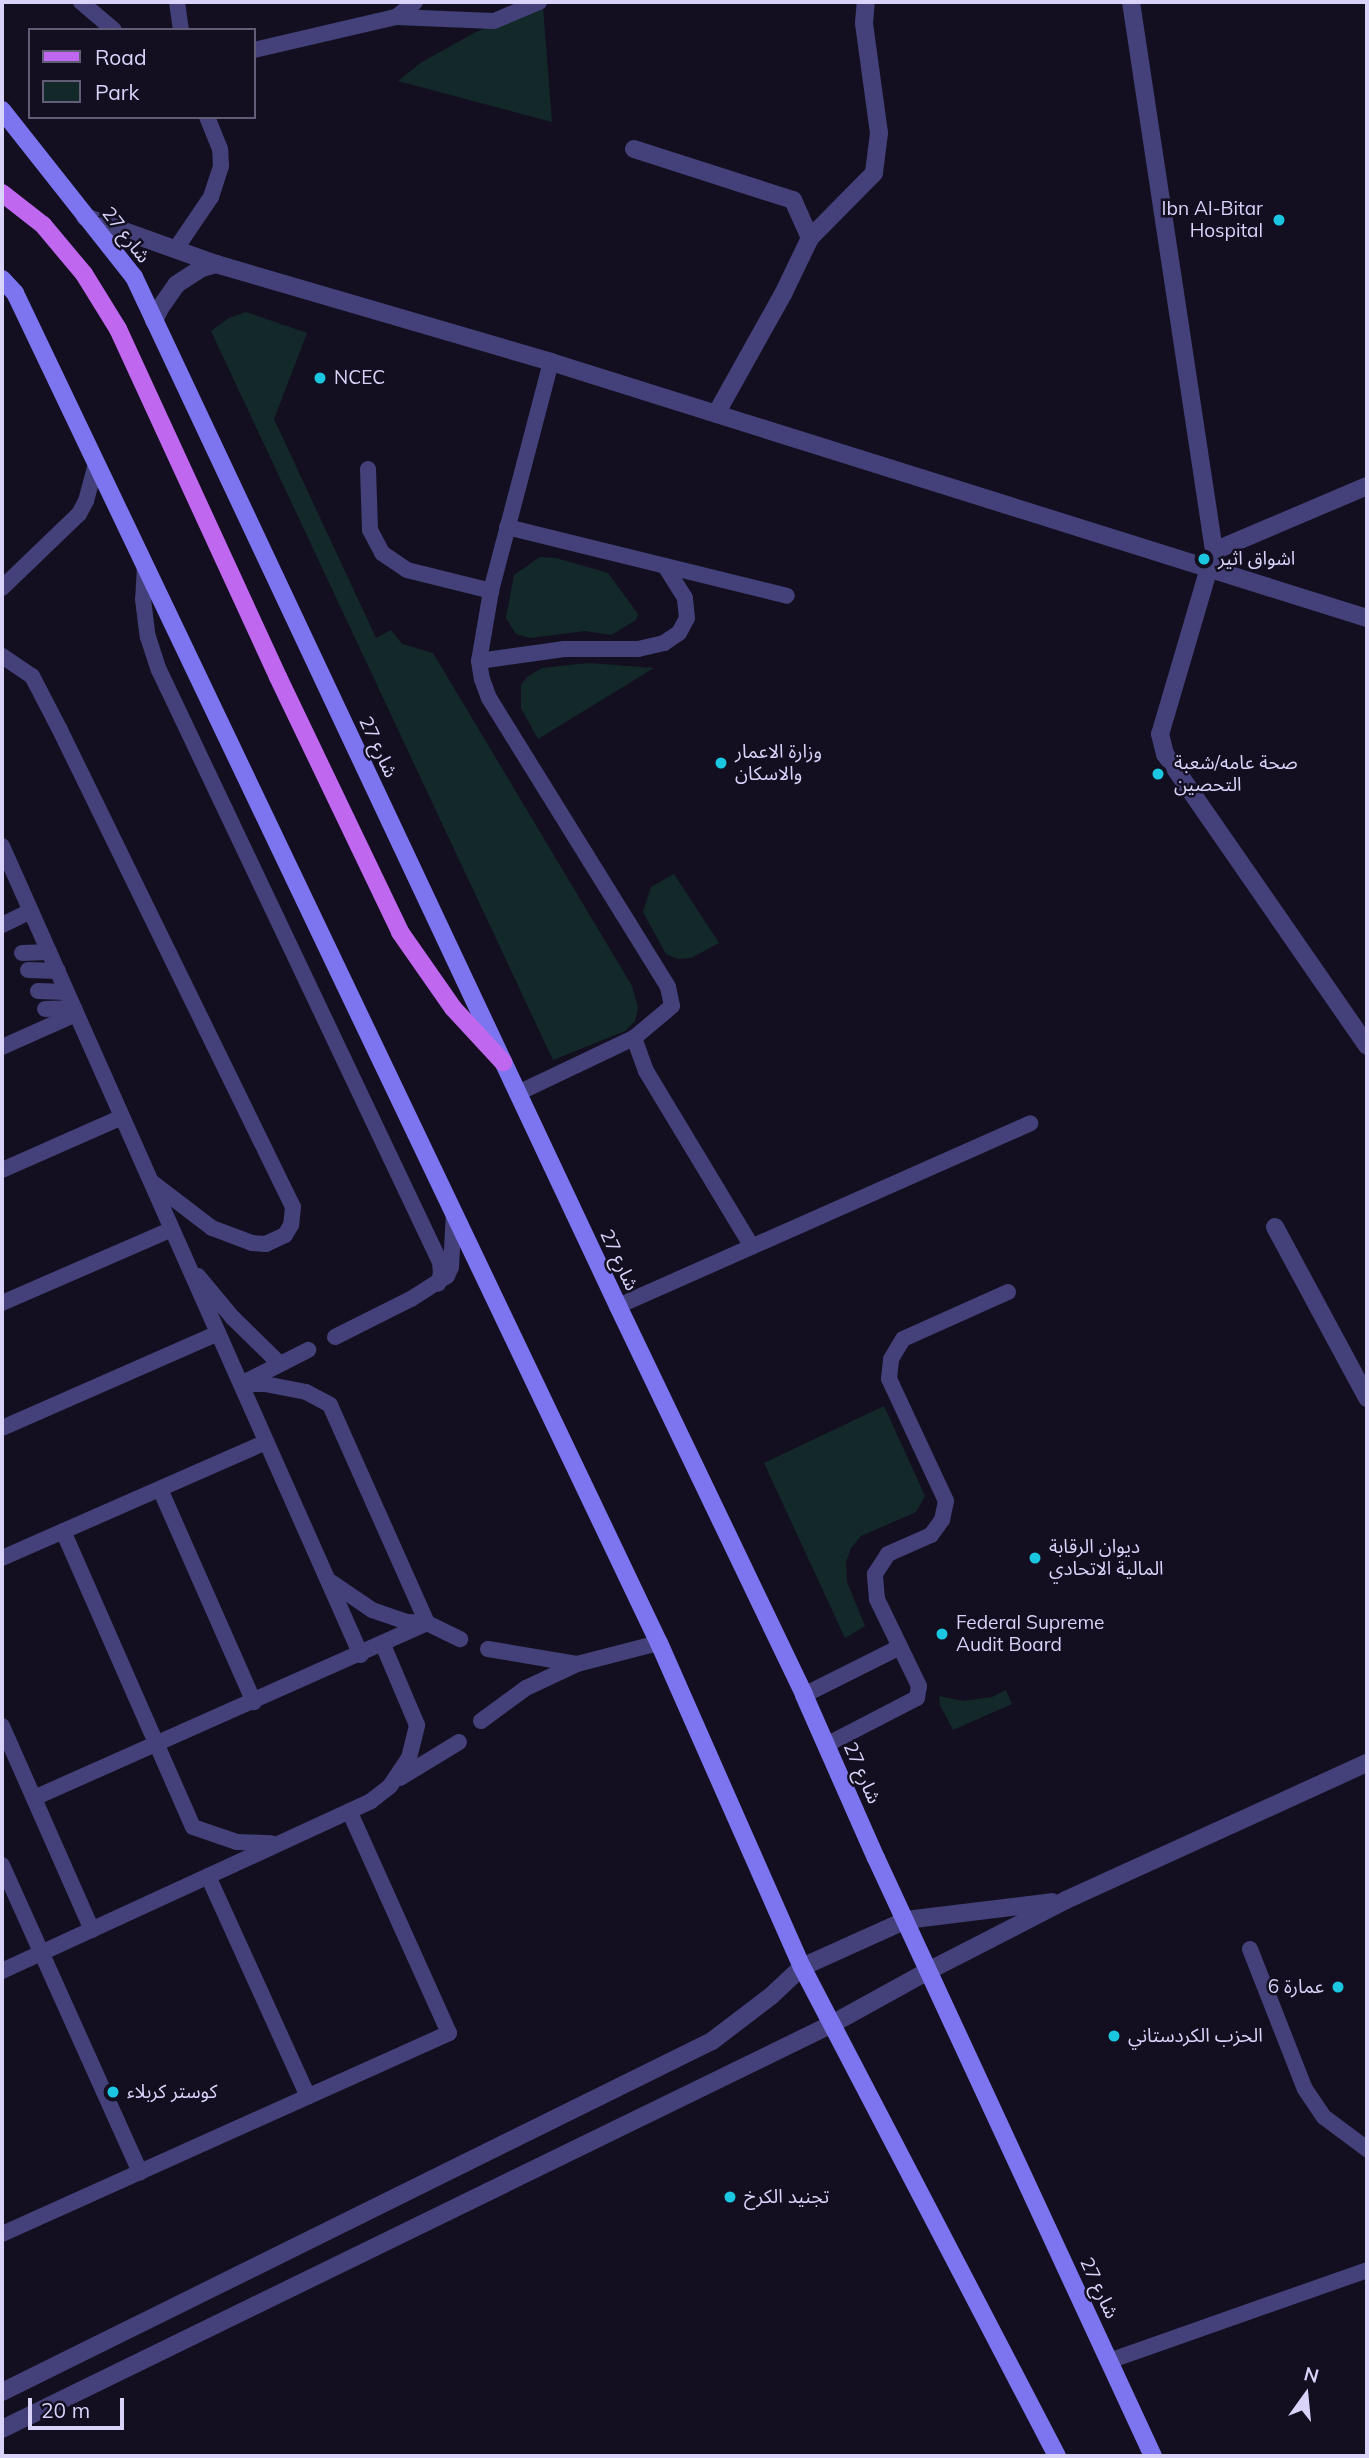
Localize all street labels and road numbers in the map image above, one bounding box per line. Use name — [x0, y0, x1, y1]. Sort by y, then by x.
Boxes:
street label: شارع 27 — [97, 202, 155, 268]
street label: شارع 27 — [354, 713, 402, 781]
street label: شارع 27 — [595, 1226, 643, 1294]
street label: شارع 27 — [838, 1739, 886, 1807]
street label: شارع 27 — [1075, 2254, 1123, 2322]

